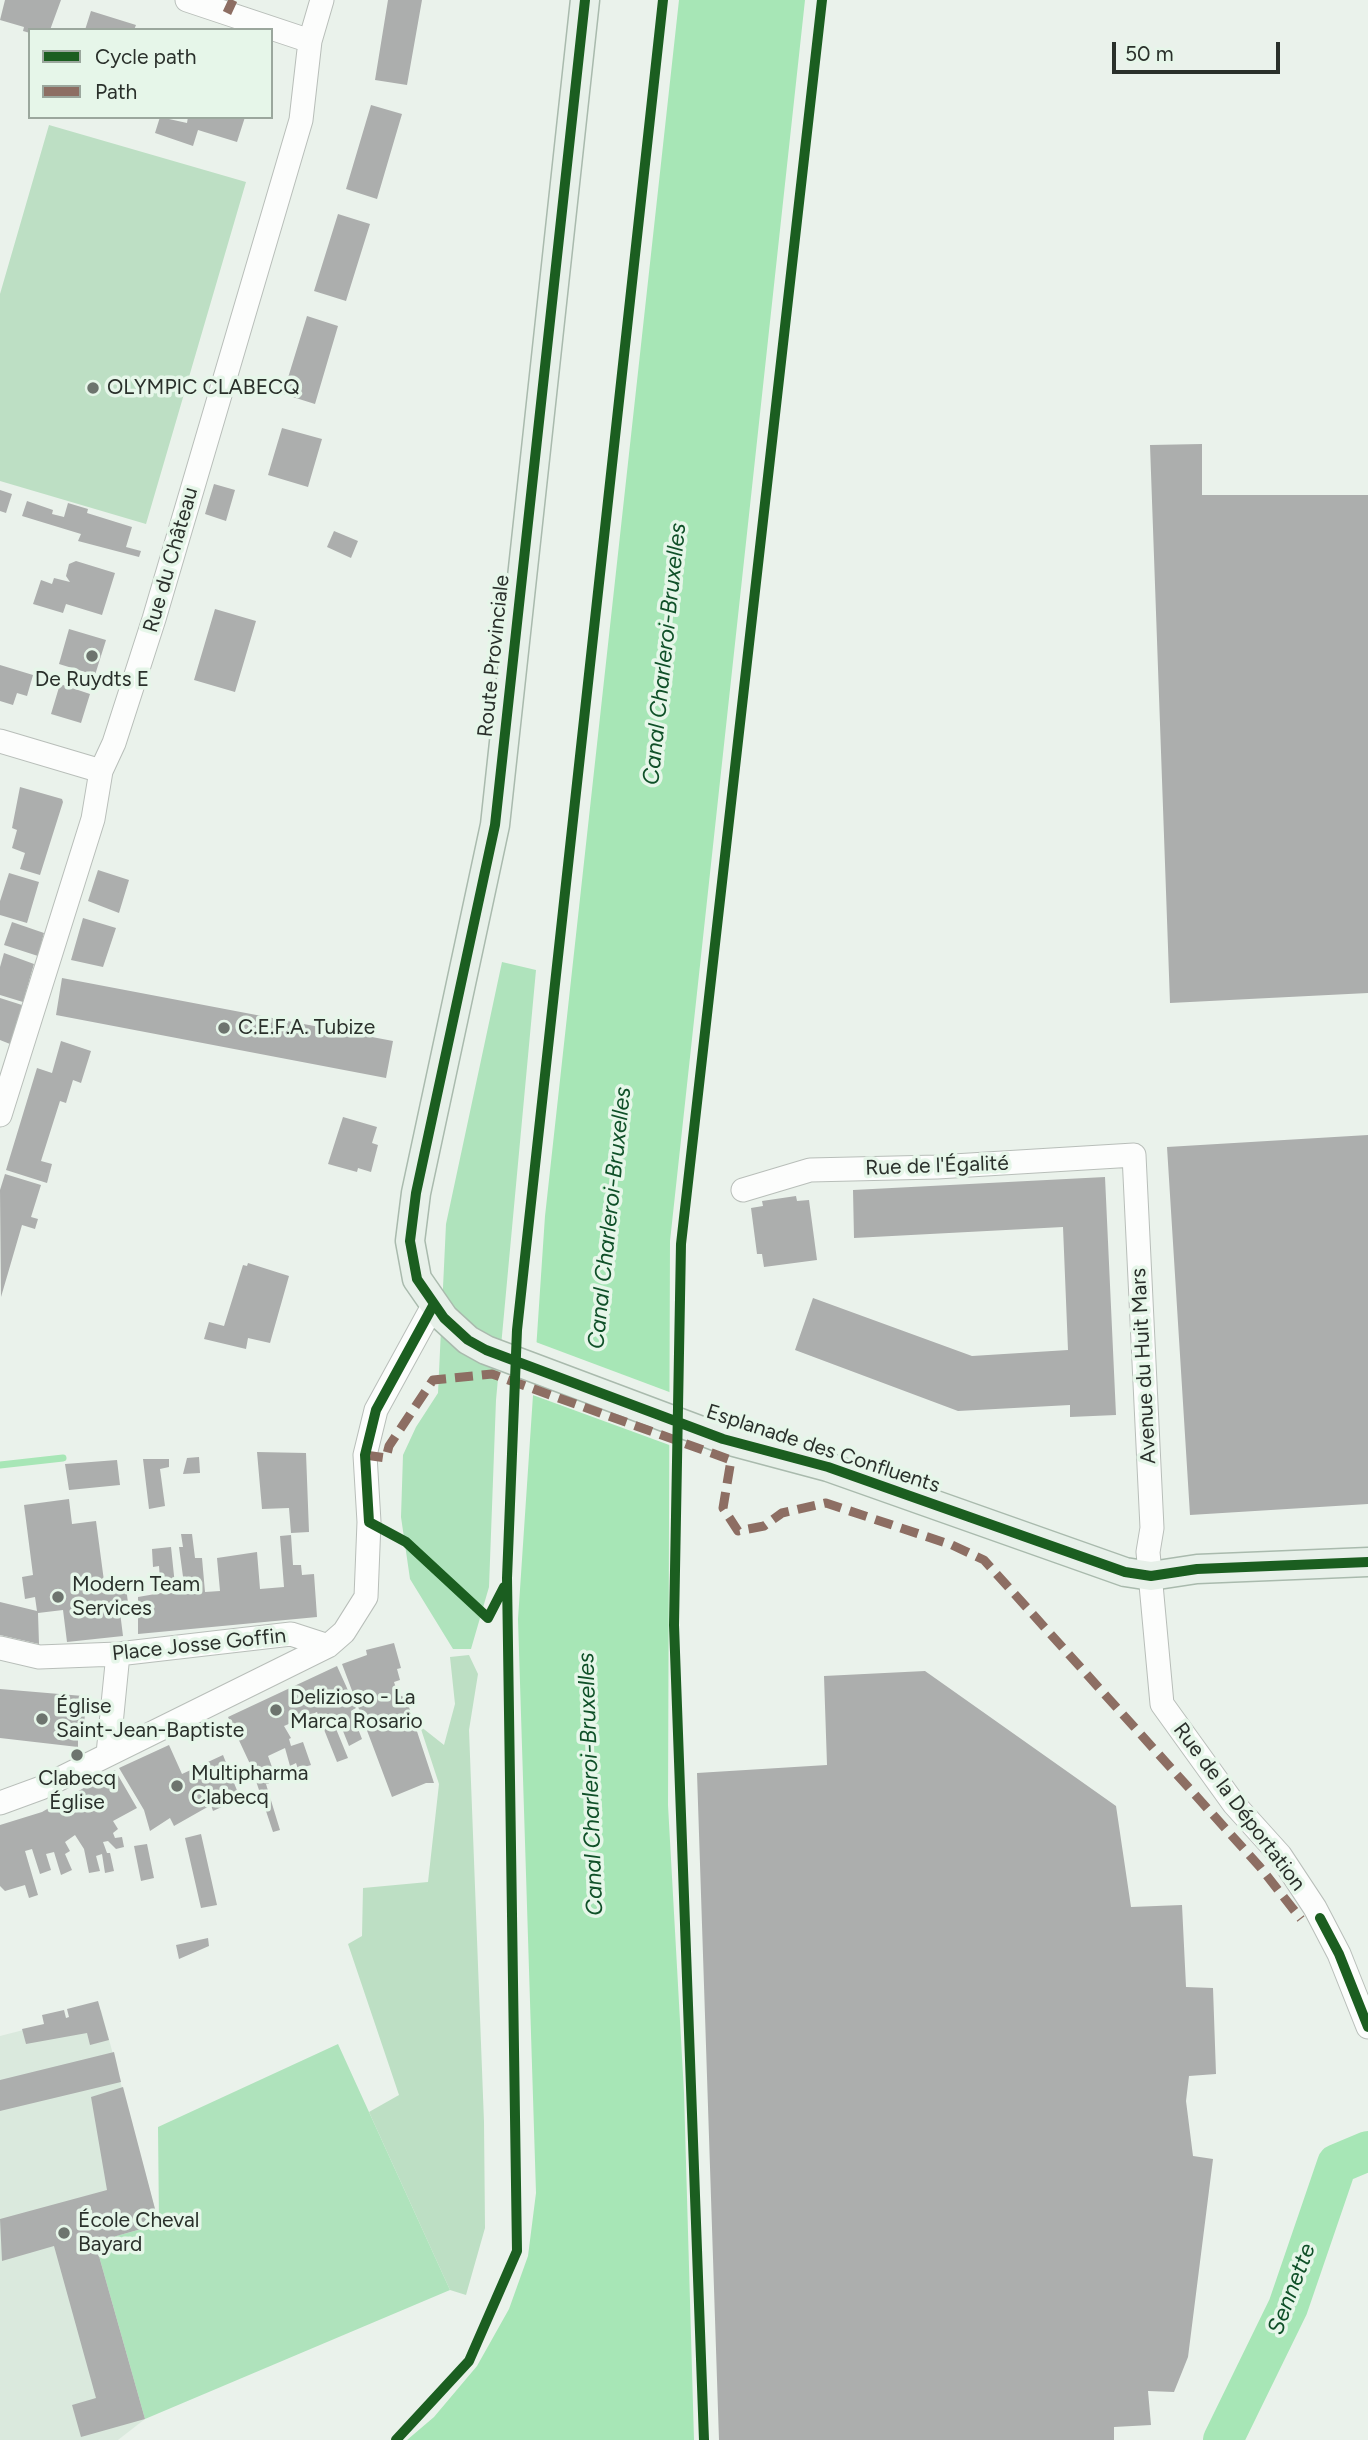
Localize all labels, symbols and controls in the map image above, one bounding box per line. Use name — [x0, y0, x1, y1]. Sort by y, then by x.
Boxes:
legend — [28, 28, 273, 119]
scale bar — [1116, 28, 1284, 72]
text: 50 m — [1125, 41, 1174, 66]
text: Cycle path — [95, 44, 196, 69]
text: Path — [95, 79, 137, 104]
place label: OLYMPIC CLABECQ — [107, 375, 300, 401]
marker: OLYMPIC CLABECQ — [85, 380, 101, 396]
street label: Rue du Château — [138, 484, 204, 636]
water label: Canal Charleroi-Bruxelles — [638, 522, 692, 786]
street label: Route Provinciale — [473, 574, 515, 738]
marker: De Ruydts E — [84, 648, 100, 664]
place label: De Ruydts E — [35, 667, 149, 693]
place label: C.E.F.A. Tubize — [238, 1015, 375, 1041]
marker: C.E.F.A. Tubize — [216, 1020, 232, 1036]
water label: Canal Charleroi-Bruxelles — [583, 1086, 637, 1350]
street label: Rue de l'Égalité — [865, 1151, 1009, 1181]
street label: Avenue du Huit Mars — [1126, 1267, 1162, 1465]
street label: Esplanade des Confluents — [703, 1399, 943, 1499]
place label: Modern Team Services — [72, 1572, 200, 1622]
marker: Modern Team Services — [50, 1589, 66, 1605]
street label: Place Josse Goffin — [111, 1623, 287, 1667]
water label: Canal Charleroi-Bruxelles — [573, 1652, 609, 1916]
place label: Delizioso - La Marca Rosario — [290, 1685, 423, 1735]
place label: Église Saint-Jean-Baptiste — [56, 1694, 244, 1744]
marker: Delizioso - La Marca Rosario — [268, 1702, 284, 1718]
marker: Église Saint-Jean-Baptiste — [34, 1711, 50, 1727]
street label: Rue de la Déportation — [1168, 1718, 1310, 1896]
marker: Clabecq Église — [69, 1747, 85, 1763]
place label: Multipharma Clabecq — [191, 1761, 308, 1811]
place label: Clabecq Église — [38, 1766, 116, 1816]
marker: Multipharma Clabecq — [169, 1778, 185, 1794]
place label: École Cheval Bayard — [78, 2208, 199, 2258]
marker: École Cheval Bayard — [56, 2225, 72, 2241]
water label: Sennette — [1262, 2240, 1322, 2338]

